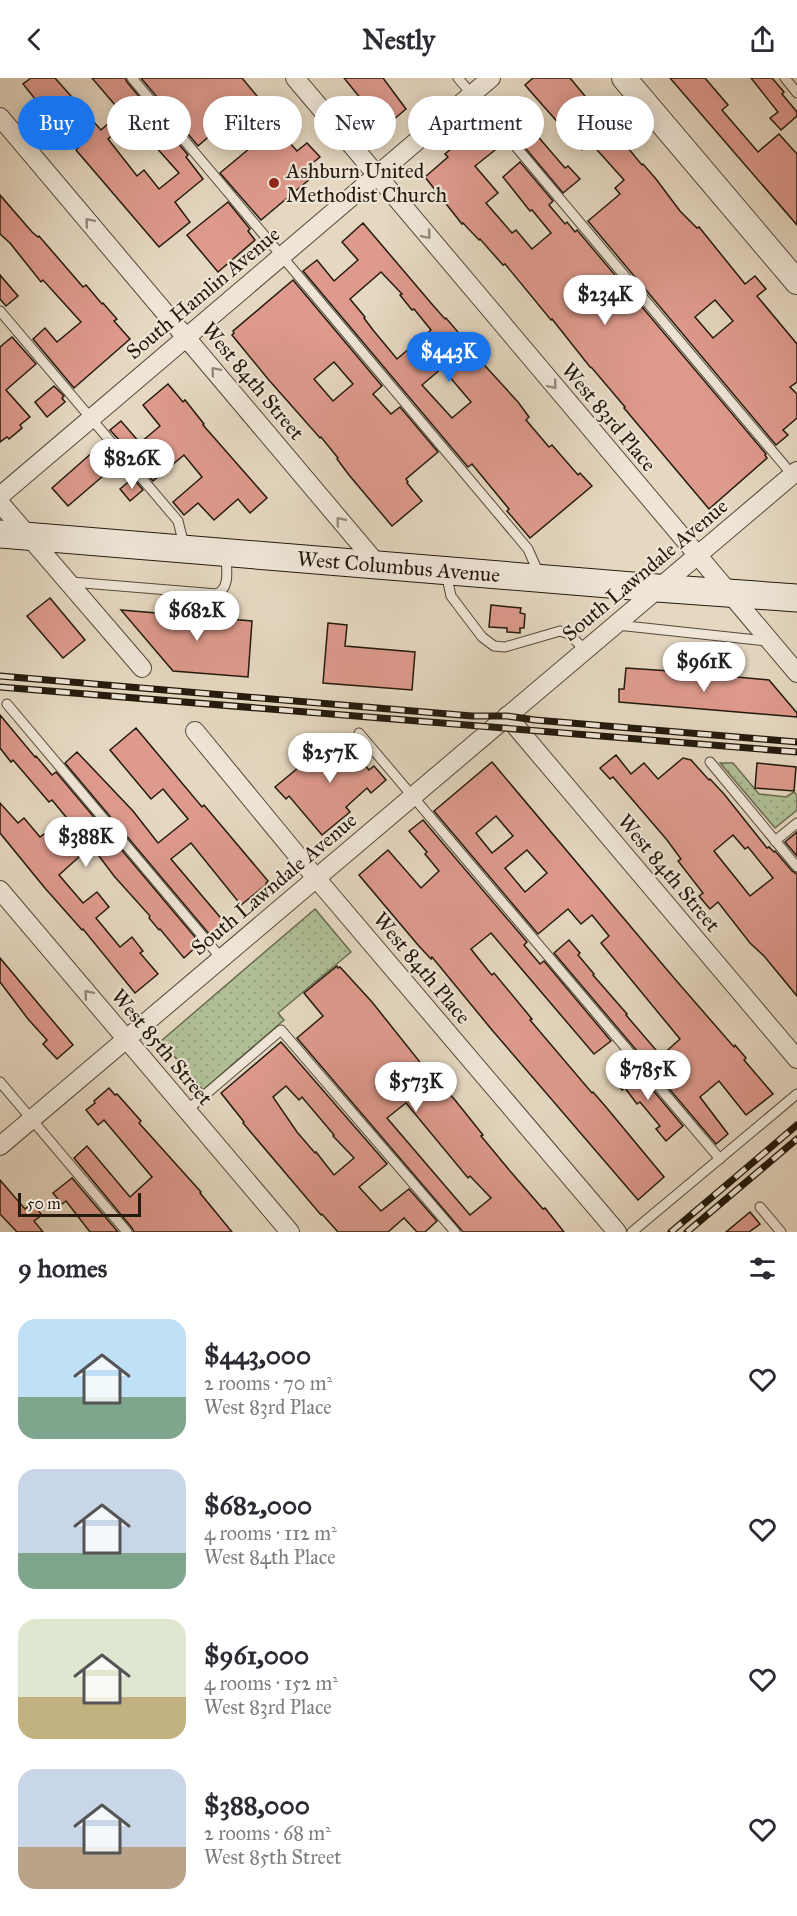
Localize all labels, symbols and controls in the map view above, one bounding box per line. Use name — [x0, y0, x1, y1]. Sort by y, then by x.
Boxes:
icon: back — [18, 23, 51, 56]
text: Nestly — [362, 23, 435, 56]
icon: share — [746, 23, 779, 56]
chip: Buy — [18, 96, 95, 150]
chip: Rent — [107, 96, 191, 150]
chip: Filters — [203, 96, 302, 150]
chip: New — [314, 96, 396, 150]
chip: Apartment — [408, 96, 544, 150]
chip: House — [556, 96, 654, 150]
place label: Ashburn United Methodist Church — [285, 158, 448, 208]
marker: Ashburn United Methodist Church — [267, 176, 281, 190]
one-way arrow — [85, 218, 96, 229]
street label: South Hamlin Avenue — [121, 221, 285, 365]
one-way arrow — [420, 228, 431, 239]
pin: $234K — [563, 275, 647, 326]
text: $234K — [577, 282, 633, 306]
street label: West 84th Street — [196, 317, 310, 446]
pin: $443K — [407, 332, 491, 383]
text: $443K — [421, 339, 477, 363]
street label: West 83rd Place — [556, 357, 662, 477]
one-way arrow — [211, 367, 222, 378]
one-way arrow — [545, 378, 556, 389]
pin: $826K — [90, 439, 174, 490]
text: $826K — [104, 446, 160, 470]
street label: South Lawndale Avenue — [557, 493, 733, 647]
one-way arrow — [336, 517, 347, 528]
street label: West Columbus Avenue — [296, 545, 501, 588]
pin: $682K — [155, 591, 239, 642]
text: $682K — [169, 598, 225, 622]
pin: $961K — [662, 642, 746, 693]
text: $961K — [677, 649, 731, 673]
pin: $257K — [288, 733, 372, 784]
text: $257K — [302, 740, 358, 764]
street label: South Lawndale Avenue — [186, 807, 362, 961]
street label: West 84th Street — [612, 809, 726, 938]
pin: $388K — [44, 817, 128, 868]
text: $388K — [58, 824, 114, 848]
street label: West 84th Place — [368, 907, 477, 1029]
street label: West 85th Street — [106, 983, 219, 1111]
one-way arrow — [84, 990, 95, 1001]
pin: $785K — [606, 1050, 690, 1101]
text: $785K — [620, 1057, 676, 1081]
pin: $573K — [374, 1062, 458, 1113]
text: $573K — [389, 1069, 443, 1093]
scale bar — [18, 1190, 141, 1218]
text: 50 m — [27, 1194, 61, 1213]
text: 9 homes — [18, 1252, 107, 1284]
icon: filters — [746, 1252, 779, 1285]
text: $443,000 — [204, 1339, 311, 1371]
icon: home — [66, 1343, 138, 1415]
icon: heart — [746, 1363, 779, 1396]
text: 2 rooms · 70 m² — [204, 1371, 332, 1395]
text: West 83rd Place — [204, 1395, 332, 1419]
text: $682,000 — [204, 1489, 312, 1521]
icon: home — [66, 1493, 138, 1565]
icon: heart — [746, 1513, 779, 1546]
text: 4 rooms · 112 m² — [204, 1521, 337, 1545]
text: West 84th Place — [204, 1545, 336, 1569]
text: $961,000 — [204, 1639, 309, 1671]
icon: home — [66, 1643, 138, 1715]
icon: heart — [746, 1663, 779, 1696]
text: 4 rooms · 152 m² — [204, 1671, 338, 1695]
text: West 83rd Place — [204, 1695, 332, 1719]
text: $388,000 — [204, 1789, 310, 1821]
icon: home — [66, 1793, 138, 1865]
icon: heart — [746, 1813, 779, 1846]
text: 2 rooms · 68 m² — [204, 1821, 331, 1845]
text: West 85th Street — [204, 1845, 341, 1869]

